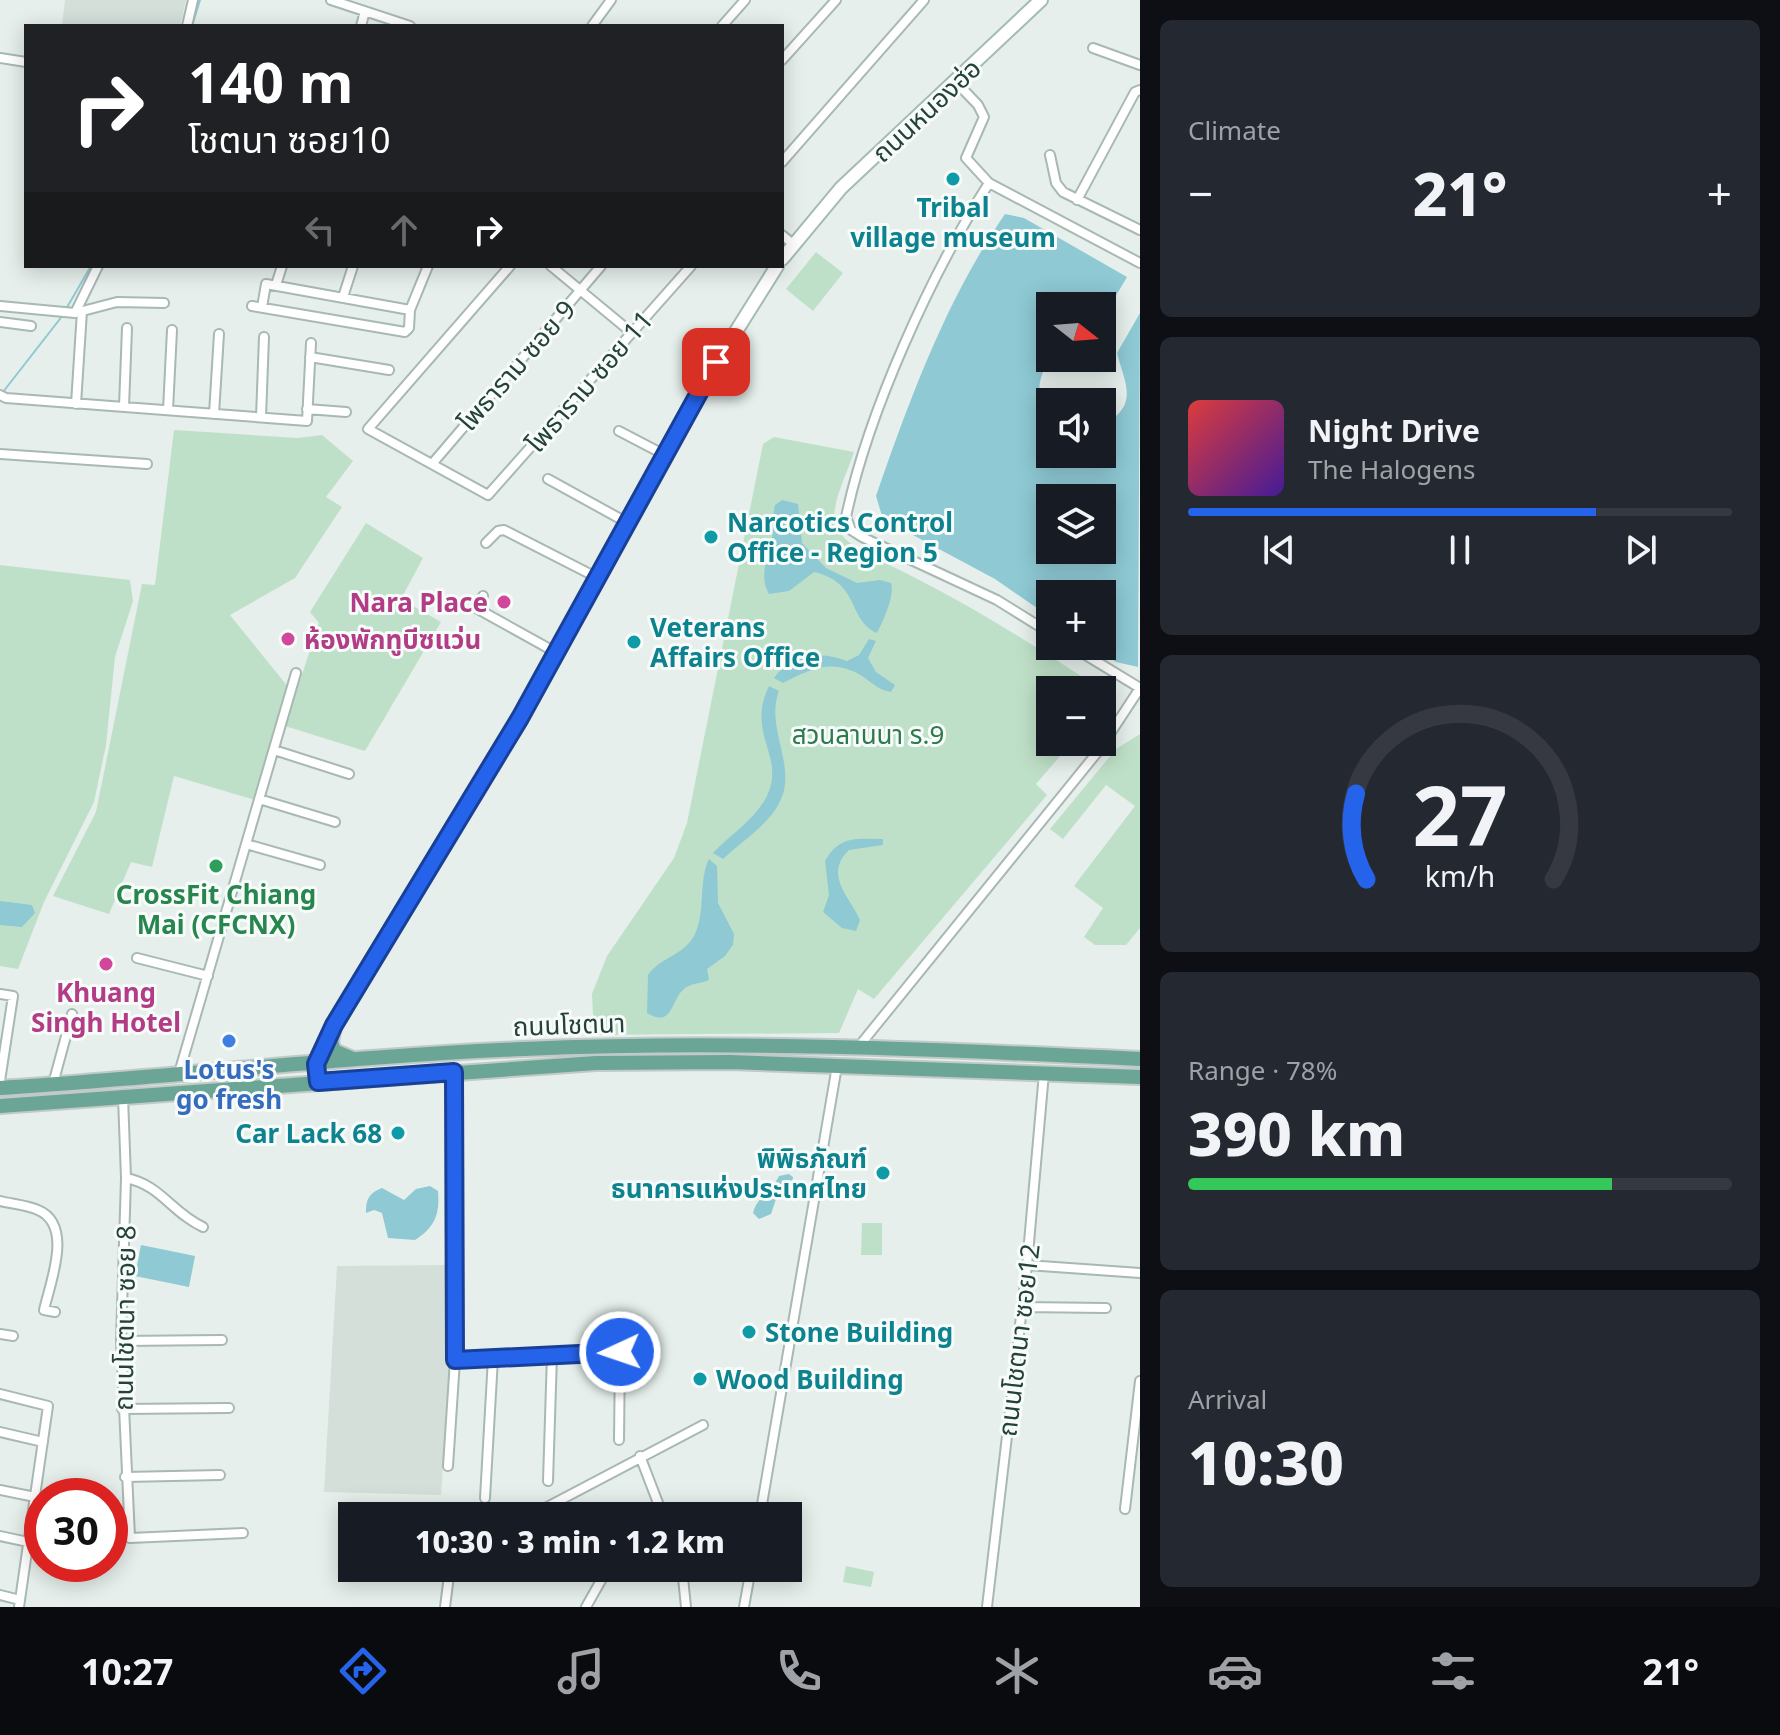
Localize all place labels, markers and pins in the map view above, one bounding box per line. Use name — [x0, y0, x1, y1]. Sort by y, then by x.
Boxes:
marker: Tribal village museum — [944, 170, 962, 188]
place label: Tribal village museum — [850, 189, 1056, 255]
pin — [682, 328, 750, 396]
place label: Narcotics Control Office - Region 5 — [727, 504, 953, 570]
marker: Narcotics Control Office - Region 5 — [702, 528, 720, 546]
place label: Nara Place — [349, 584, 488, 620]
marker: Nara Place — [495, 593, 513, 611]
place label: Veterans Affairs Office — [650, 609, 820, 675]
place label: ห้องพักทูบีซแว่น — [304, 621, 481, 657]
marker: ห้องพักทูบีซแว่น — [279, 630, 297, 648]
marker: Veterans Affairs Office — [625, 633, 643, 651]
marker: CrossFit Chiang Mai (CFCNX) — [207, 857, 225, 875]
place label: CrossFit Chiang Mai (CFCNX) — [116, 876, 316, 942]
marker: Khuang Singh Hotel — [97, 955, 115, 973]
place label: Khuang Singh Hotel — [31, 974, 181, 1040]
marker: Lotus's go fresh — [220, 1032, 238, 1050]
place label: Lotus's go fresh — [176, 1051, 282, 1117]
place label: Car Lack 68 — [235, 1115, 382, 1151]
marker: Car Lack 68 — [389, 1124, 407, 1142]
place label: พิพิธภัณฑ์ ธนาคารแห่งประเทศไทย — [611, 1140, 867, 1206]
marker: พิพิธภัณฑ์ ธนาคารแห่งประเทศไทย — [874, 1164, 892, 1182]
place label: Stone Building — [765, 1314, 953, 1350]
marker: Stone Building — [740, 1323, 758, 1341]
place label: Wood Building — [716, 1361, 904, 1397]
marker: Wood Building — [691, 1370, 709, 1388]

